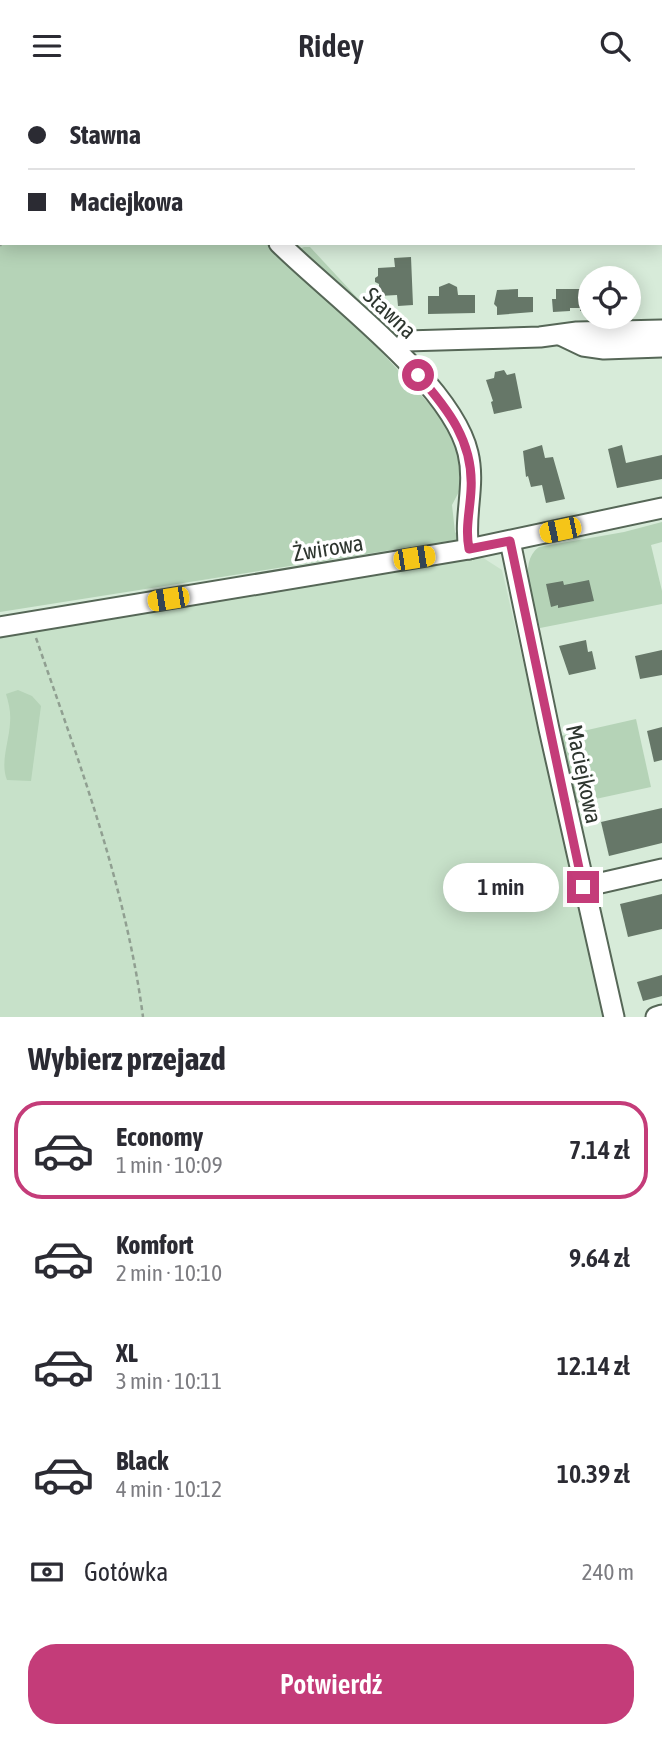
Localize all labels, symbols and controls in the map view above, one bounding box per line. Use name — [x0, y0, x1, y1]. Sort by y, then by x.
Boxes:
icon: menu — [28, 27, 66, 65]
text: Ridey — [298, 27, 364, 64]
icon: search — [596, 27, 634, 65]
text: Stawna — [70, 120, 141, 150]
text: Maciejkowa — [70, 187, 183, 217]
map controls — [578, 266, 641, 329]
button: locate — [578, 266, 641, 329]
street label: Stawna — [358, 282, 422, 344]
route start — [402, 359, 434, 391]
car — [538, 515, 583, 545]
street label: Żwirowa — [291, 530, 365, 566]
car — [392, 544, 437, 572]
car — [146, 585, 191, 613]
street label: Maciejkowa — [561, 722, 607, 826]
callout: 1 min — [443, 863, 558, 911]
route end — [567, 871, 599, 903]
text: 1 min — [478, 874, 524, 900]
text: Wybierz przejazd — [28, 1040, 226, 1077]
icon: car — [32, 1119, 95, 1182]
text: Economy — [116, 1122, 203, 1152]
text: 7.14 zł — [569, 1135, 630, 1165]
text: 1 min · 10:09 — [116, 1152, 222, 1178]
icon: car — [32, 1227, 95, 1290]
text: Komfort — [116, 1230, 193, 1260]
text: 9.64 zł — [569, 1243, 630, 1273]
text: 2 min · 10:10 — [116, 1260, 222, 1286]
icon: car — [32, 1335, 95, 1398]
text: XL — [116, 1338, 138, 1368]
text: 12.14 zł — [557, 1351, 630, 1381]
text: 3 min · 10:11 — [116, 1368, 222, 1394]
icon: car — [32, 1443, 95, 1506]
text: Black — [116, 1446, 168, 1476]
text: 10.39 zł — [557, 1459, 630, 1489]
text: 4 min · 10:12 — [116, 1476, 222, 1502]
icon: cash — [28, 1553, 66, 1591]
text: Gotówka — [84, 1557, 168, 1587]
text: 240 m — [582, 1559, 634, 1585]
button: Potwierdź — [28, 1644, 634, 1724]

